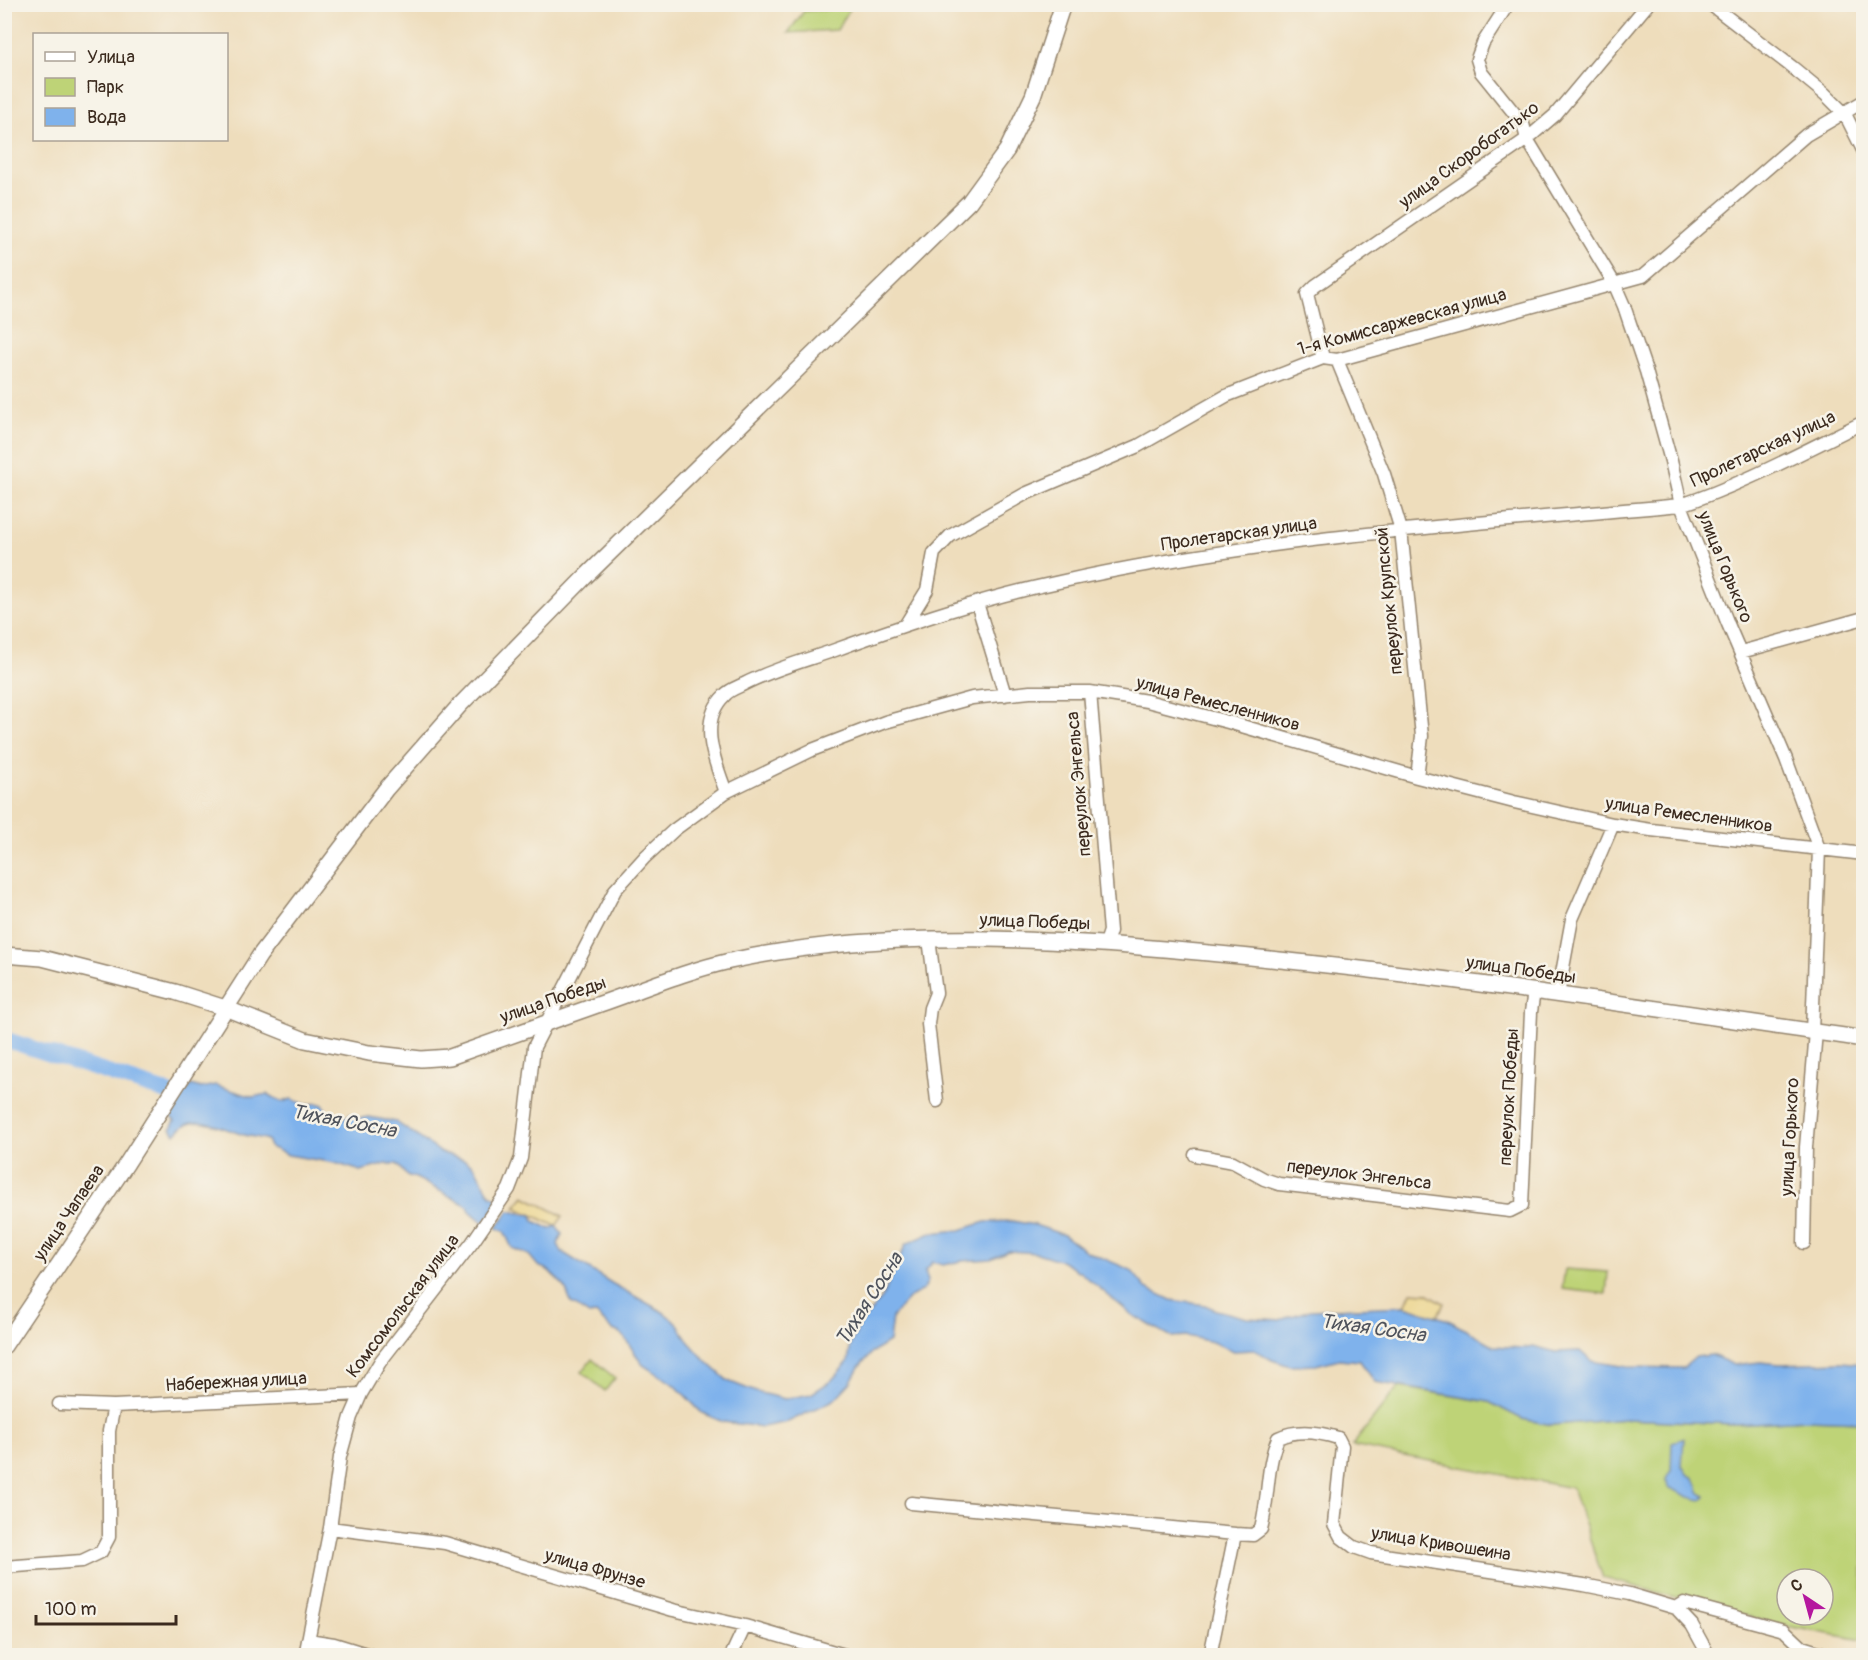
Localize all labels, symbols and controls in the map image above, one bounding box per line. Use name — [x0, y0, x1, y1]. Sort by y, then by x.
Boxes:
legend — [33, 33, 228, 141]
text: Улица — [87, 46, 135, 69]
text: Парк — [87, 76, 124, 99]
street label: улица Скоробогатько — [1394, 96, 1544, 214]
text: Вода — [87, 106, 126, 129]
street label: 1-я Комиссаржевская улица — [1295, 283, 1509, 361]
street label: Пролетарская улица — [1687, 405, 1839, 493]
street label: улица Горького — [1692, 507, 1758, 627]
street label: Пролетарская улица — [1160, 512, 1318, 556]
street label: переулок Крупской — [1370, 526, 1408, 676]
street label: улица Ремесленников — [1133, 671, 1302, 737]
street label: переулок Энгельса — [1061, 711, 1097, 857]
street label: улица Ремесленников — [1603, 792, 1774, 838]
street label: улица Победы — [978, 909, 1091, 935]
street label: улица Победы — [1464, 951, 1577, 989]
street label: улица Победы — [496, 971, 609, 1029]
street label: переулок Победы — [1494, 1028, 1524, 1166]
street label: улица Горького — [1775, 1077, 1805, 1198]
water label: Тихая Сосна — [290, 1099, 400, 1144]
street label: переулок Энгельса — [1285, 1155, 1433, 1195]
street label: улица Чапаева — [28, 1160, 110, 1266]
street label: Комсомольская улица — [341, 1230, 465, 1382]
water label: Тихая Сосна — [830, 1247, 909, 1350]
water label: Тихая Сосна — [1319, 1308, 1429, 1348]
street label: Набережная улица — [165, 1367, 307, 1397]
street label: улица Кривошеина — [1369, 1521, 1512, 1566]
street label: улица Фрунзе — [541, 1543, 648, 1594]
north arrow — [1775, 1567, 1835, 1627]
text: С — [1787, 1575, 1807, 1597]
scale bar — [36, 1588, 176, 1626]
text: 100 m — [45, 1598, 97, 1621]

